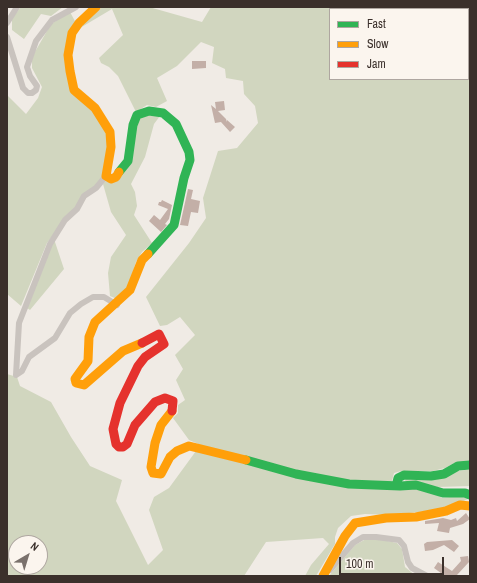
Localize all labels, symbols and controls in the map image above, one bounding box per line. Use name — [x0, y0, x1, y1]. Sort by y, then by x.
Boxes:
legend — [329, 8, 469, 80]
text: Fast — [367, 16, 386, 32]
text: Slow — [367, 36, 388, 52]
text: Jam — [367, 56, 386, 72]
north arrow — [8, 535, 48, 575]
text: N — [28, 539, 42, 554]
scale bar — [341, 549, 446, 575]
text: 100 m — [346, 556, 373, 572]

